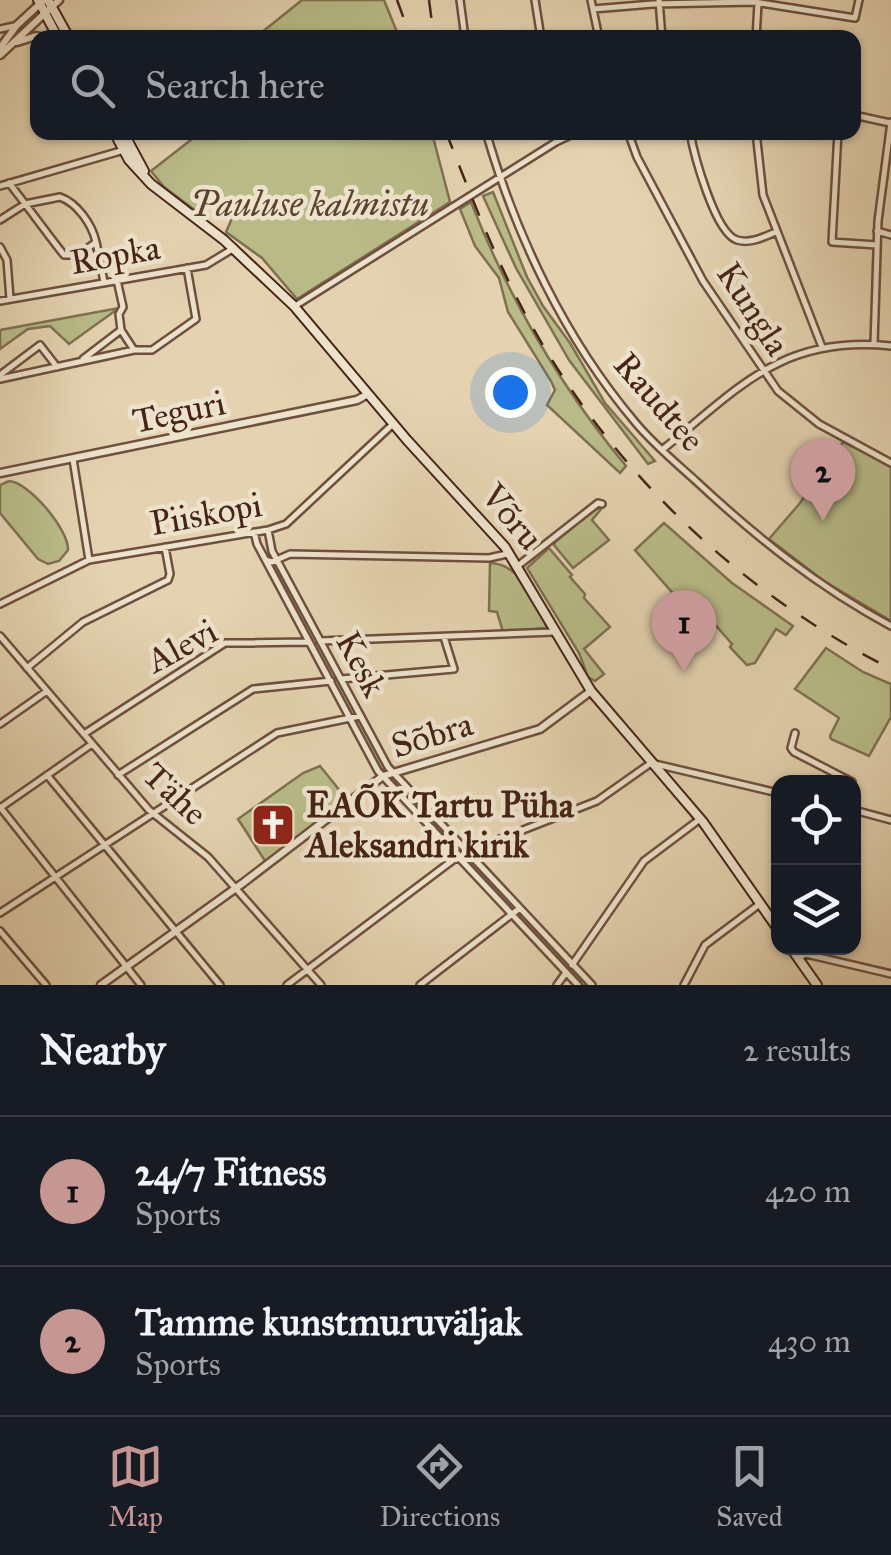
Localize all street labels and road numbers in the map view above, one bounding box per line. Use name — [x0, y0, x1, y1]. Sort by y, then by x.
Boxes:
street label: Ropka — [67, 226, 164, 284]
street label: Kungla — [707, 254, 799, 364]
street label: Raudtee — [604, 344, 714, 460]
street label: Teguri — [129, 381, 230, 443]
street label: Võru — [471, 474, 552, 559]
street label: Piiskopi — [147, 483, 266, 545]
street label: Alevi — [138, 609, 225, 683]
street label: Kesk — [326, 624, 396, 705]
street label: Sõbra — [386, 702, 478, 768]
street label: Tähe — [134, 753, 216, 835]

